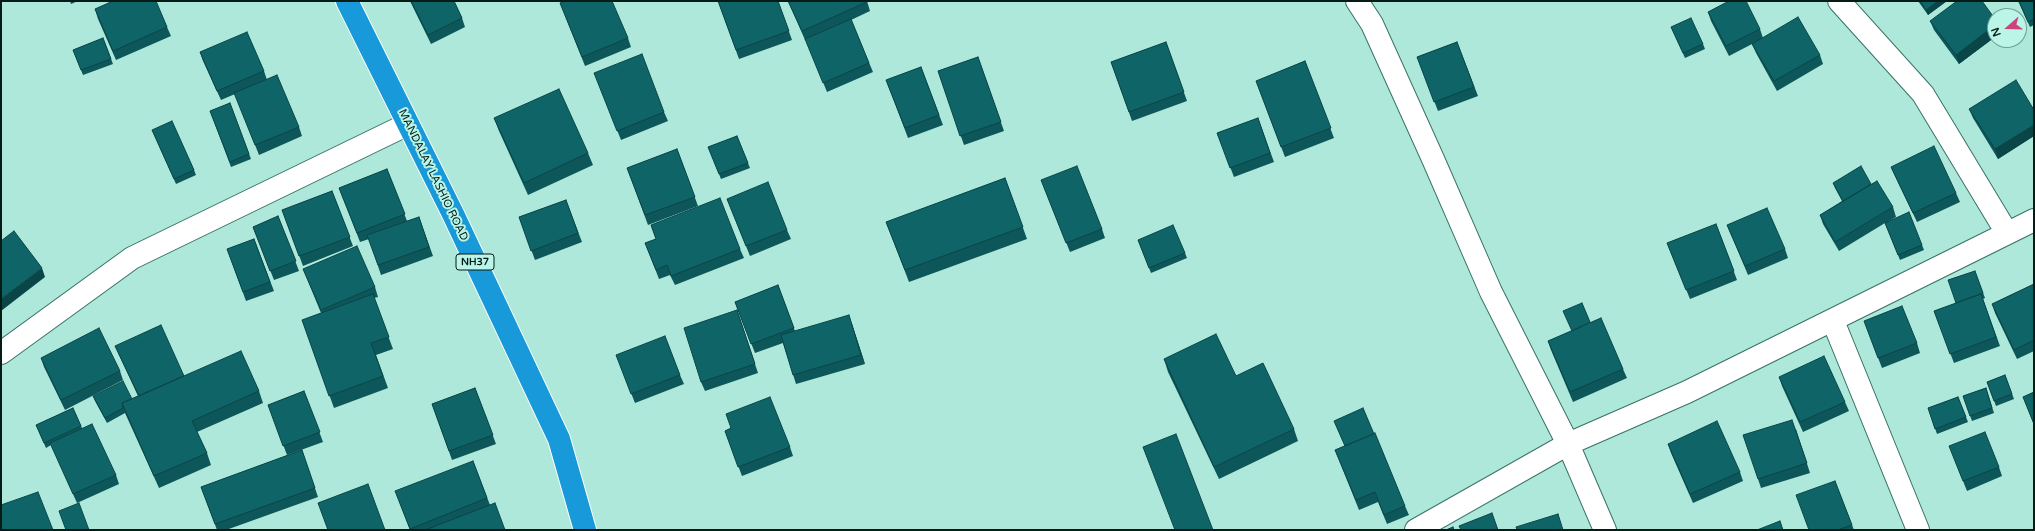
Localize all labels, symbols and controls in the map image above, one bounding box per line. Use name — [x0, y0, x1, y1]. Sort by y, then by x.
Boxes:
north arrow — [1987, 8, 2027, 48]
text: N — [1989, 26, 2004, 38]
street label: MANDALAY LASHIO ROAD — [395, 107, 471, 243]
road number: NH37 — [456, 254, 494, 270]

